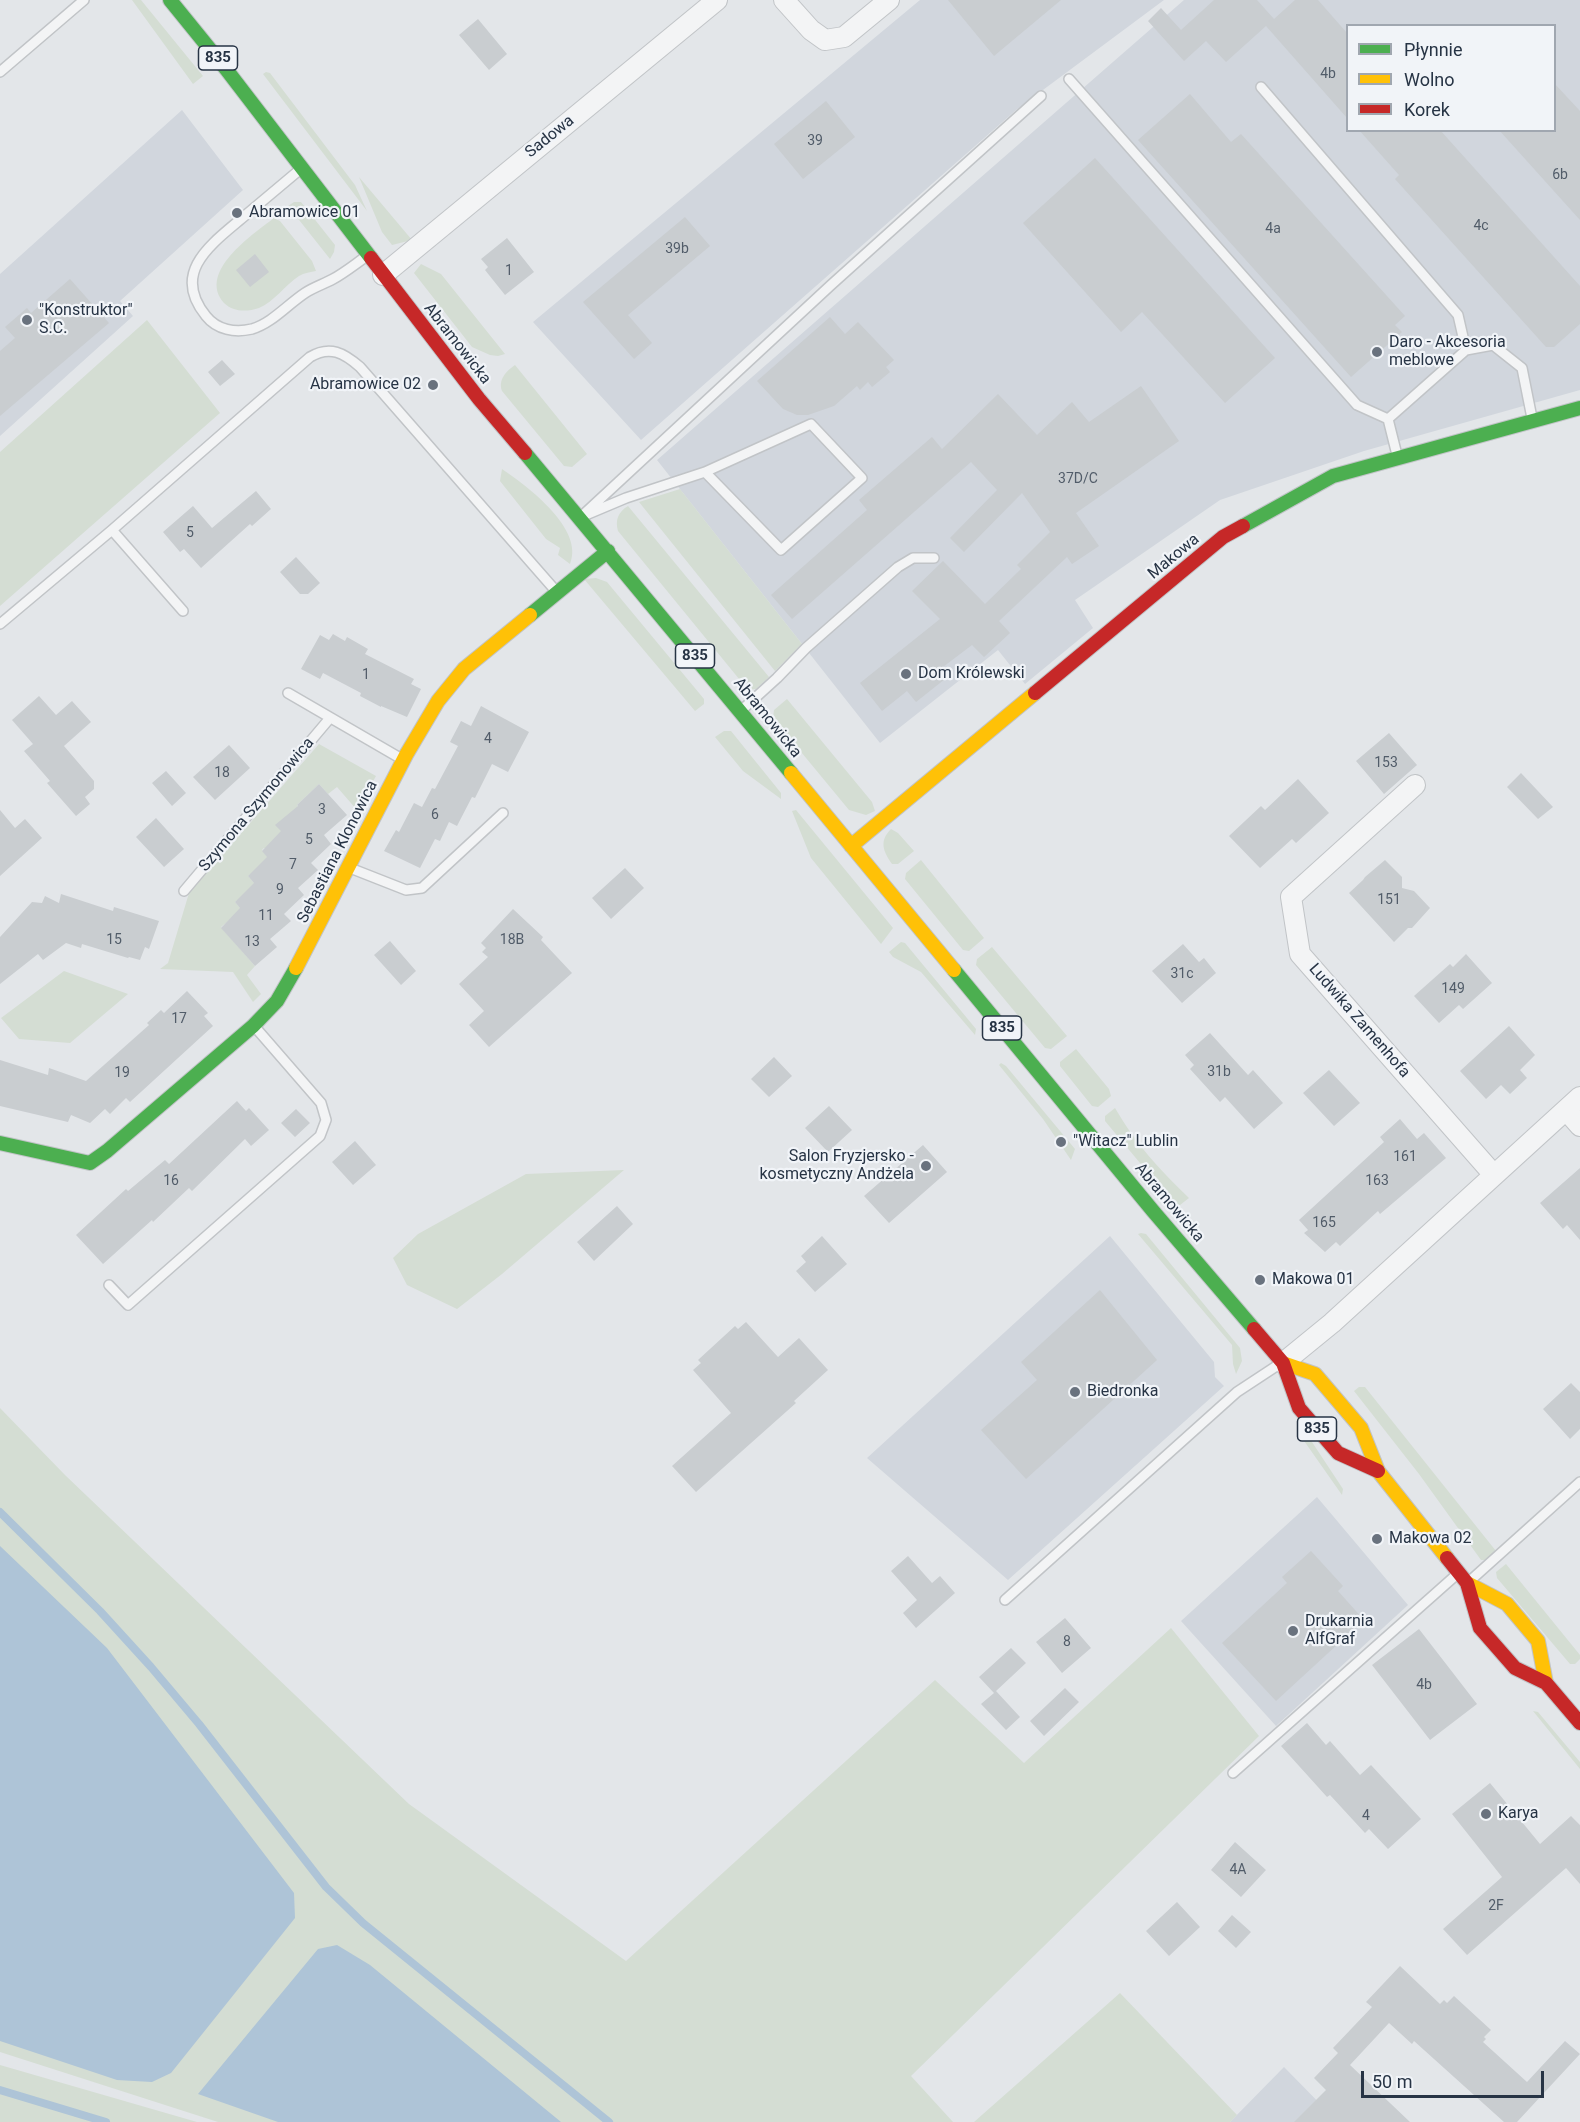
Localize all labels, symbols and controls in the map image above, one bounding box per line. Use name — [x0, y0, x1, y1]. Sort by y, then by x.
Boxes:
legend — [1346, 24, 1556, 132]
text: Płynnie — [1404, 39, 1463, 60]
road number: 835 — [198, 46, 238, 70]
house number: 4b — [1320, 66, 1336, 82]
text: Wolno — [1404, 69, 1455, 90]
text: Korek — [1404, 99, 1450, 120]
street label: Sadowa — [522, 112, 578, 162]
house number: 39 — [807, 133, 823, 149]
house number: 6b — [1552, 167, 1568, 183]
place label: Abramowice 01 — [249, 203, 360, 223]
marker: Abramowice 01 — [230, 206, 244, 220]
house number: 4c — [1473, 218, 1489, 234]
house number: 4a — [1265, 221, 1281, 237]
house number: 39b — [665, 241, 689, 257]
house number: 1 — [505, 263, 513, 279]
street label: Abramowicka — [419, 300, 495, 388]
place label: "Konstruktor" S.C. — [39, 301, 133, 339]
marker: "Konstruktor" S.C. — [20, 313, 34, 327]
place label: Daro - Akcesoria meblowe — [1389, 333, 1506, 371]
marker: Daro - Akcesoria meblowe — [1370, 345, 1384, 359]
place label: Abramowice 02 — [310, 375, 421, 395]
marker: Abramowice 02 — [426, 378, 440, 392]
house number: 37D/C — [1058, 471, 1098, 487]
house number: 5 — [186, 525, 194, 541]
street label: Makowa — [1145, 530, 1203, 584]
road number: 835 — [676, 644, 714, 668]
place label: Dom Królewski — [918, 664, 1025, 684]
house number: 1 — [362, 667, 370, 683]
marker: Dom Królewski — [899, 667, 913, 681]
street label: Abramowicka — [729, 674, 805, 762]
house number: 4 — [484, 731, 492, 747]
street label: Szymona Szymonowica — [195, 734, 319, 876]
house number: 153 — [1374, 755, 1398, 771]
house number: 18 — [214, 765, 230, 781]
street label: Sebastiana Klonowica — [294, 778, 382, 926]
house number: 3 — [318, 802, 326, 818]
house number: 6 — [431, 807, 439, 823]
house number: 5 — [305, 832, 313, 848]
house number: 7 — [289, 857, 297, 873]
house number: 9 — [276, 882, 284, 898]
house number: 151 — [1377, 892, 1401, 908]
house number: 11 — [258, 908, 274, 924]
house number: 15 — [106, 932, 122, 948]
house number: 18B — [500, 932, 524, 948]
house number: 13 — [244, 934, 260, 950]
street label: Ludwika Zamenhofa — [1304, 960, 1414, 1082]
house number: 31c — [1170, 966, 1194, 982]
house number: 149 — [1441, 981, 1465, 997]
house number: 17 — [171, 1011, 187, 1027]
road number: 835 — [982, 1016, 1022, 1040]
house number: 31b — [1207, 1064, 1231, 1080]
house number: 19 — [114, 1065, 130, 1081]
place label: "Witacz" Lublin — [1073, 1132, 1178, 1152]
marker: "Witacz" Lublin — [1054, 1135, 1068, 1149]
place label: Salon Fryzjersko - kosmetyczny Andżela — [759, 1147, 914, 1185]
house number: 161 — [1393, 1149, 1417, 1165]
marker: Salon Fryzjersko - kosmetyczny Andżela — [919, 1159, 933, 1173]
street label: Abramowicka — [1130, 1159, 1208, 1247]
house number: 16 — [163, 1173, 179, 1189]
house number: 163 — [1365, 1173, 1389, 1189]
house number: 165 — [1312, 1215, 1336, 1231]
place label: Makowa 01 — [1272, 1270, 1355, 1290]
marker: Makowa 01 — [1253, 1273, 1267, 1287]
place label: Biedronka — [1087, 1382, 1158, 1402]
marker: Biedronka — [1068, 1385, 1082, 1399]
road number: 835 — [1298, 1417, 1336, 1441]
place label: Makowa 02 — [1389, 1529, 1472, 1549]
marker: Makowa 02 — [1370, 1532, 1384, 1546]
place label: Drukarnia AlfGraf — [1305, 1612, 1373, 1650]
marker: Drukarnia AlfGraf — [1286, 1624, 1300, 1638]
house number: 8 — [1063, 1634, 1071, 1650]
house number: 4b — [1416, 1677, 1432, 1693]
place label: Karya — [1498, 1804, 1538, 1824]
marker: Karya — [1479, 1807, 1493, 1821]
house number: 4 — [1362, 1808, 1370, 1824]
house number: 4A — [1229, 1862, 1247, 1878]
house number: 2F — [1488, 1898, 1504, 1914]
scale bar — [1364, 2059, 1547, 2097]
text: 50 m — [1372, 2071, 1412, 2092]

